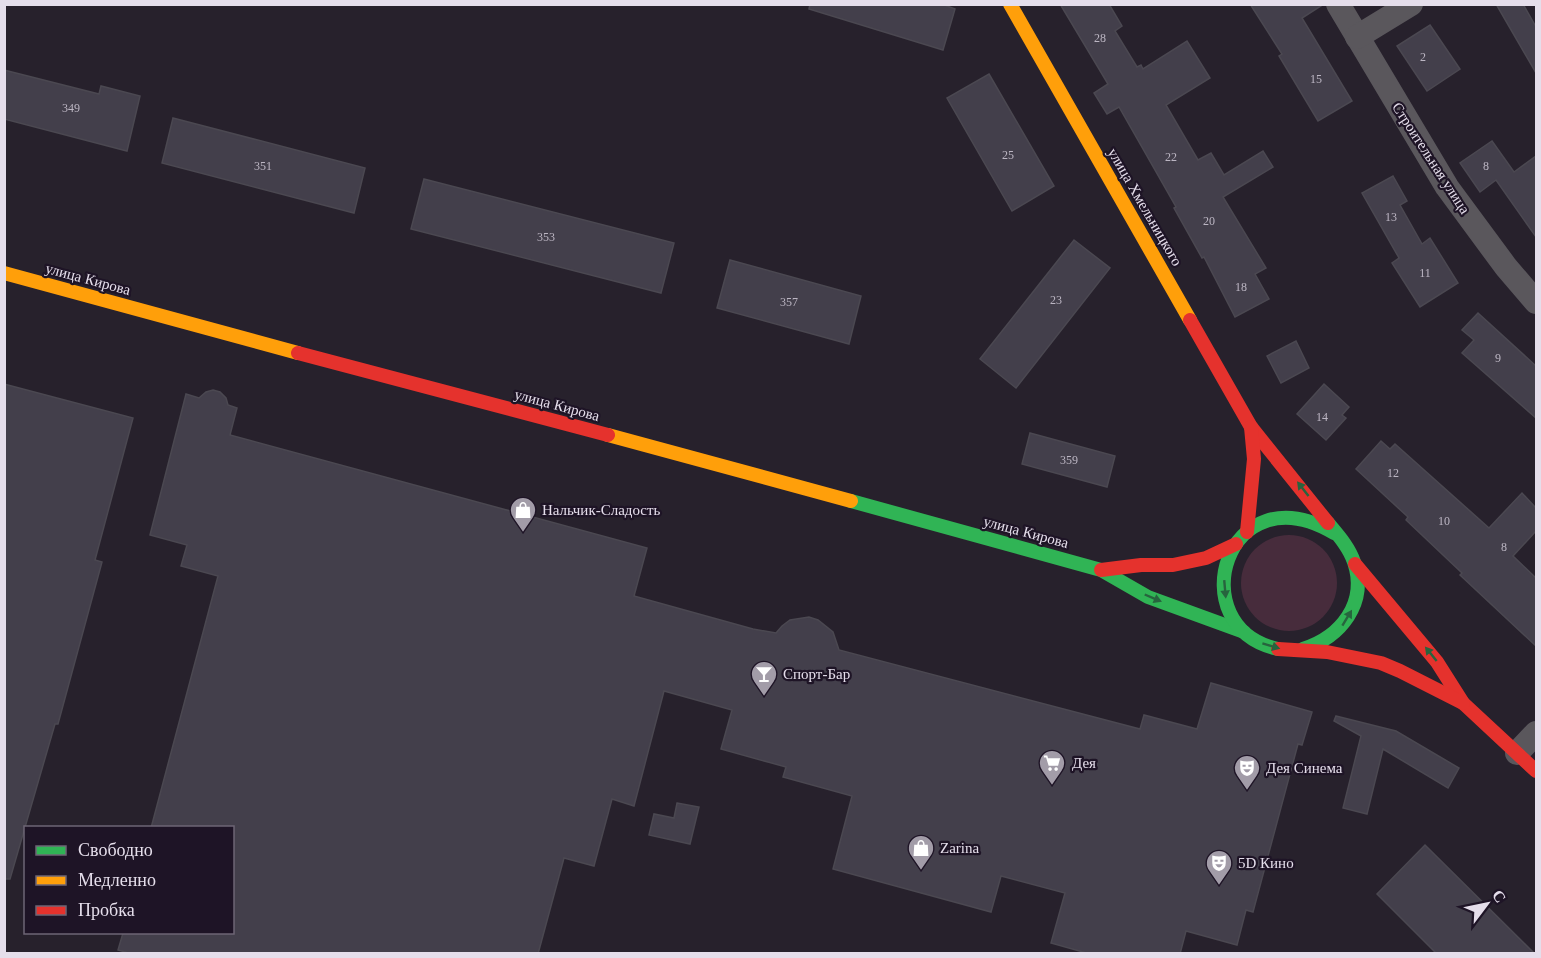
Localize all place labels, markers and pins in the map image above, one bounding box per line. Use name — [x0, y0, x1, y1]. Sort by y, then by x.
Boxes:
shop icon: Нальчик-Сладость — [508, 495, 538, 533]
place label: Нальчик-Сладость — [542, 502, 661, 518]
bar icon: Спорт-Бар — [749, 659, 779, 697]
place label: Спорт-Бар — [783, 666, 850, 682]
supermarket icon: Дея — [1037, 748, 1067, 786]
theatre icon: Дея Синема — [1232, 753, 1262, 791]
place label: Дея — [1072, 755, 1096, 771]
place label: Дея Синема — [1266, 760, 1343, 776]
shop icon: Zarina — [906, 833, 936, 871]
place label: Zarina — [940, 840, 979, 856]
theatre icon: 5D Кино — [1204, 848, 1234, 886]
place label: 5D Кино — [1238, 855, 1294, 871]

